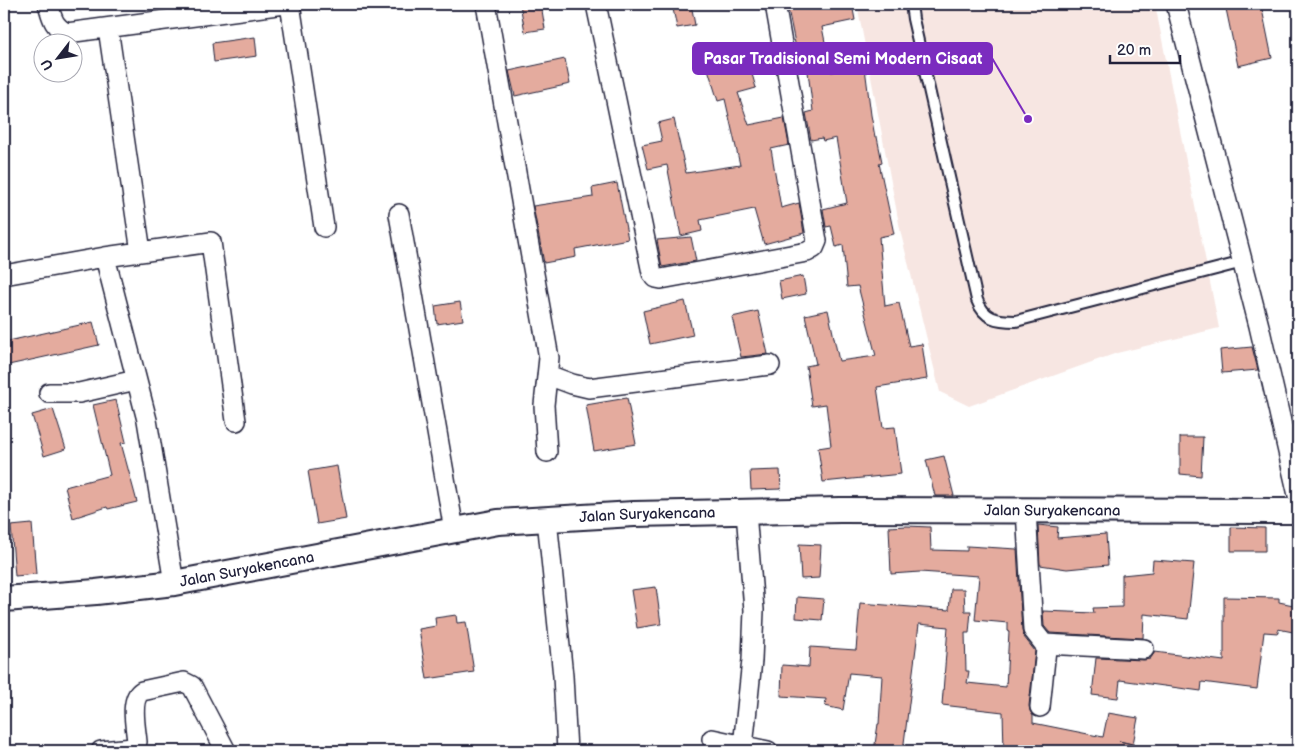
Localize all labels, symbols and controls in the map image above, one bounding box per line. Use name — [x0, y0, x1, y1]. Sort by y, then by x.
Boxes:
north arrow — [32, 32, 82, 82]
scale bar — [1110, 32, 1180, 64]
text: 20 m — [1117, 41, 1151, 60]
callout: Pasar Tradisional Semi Modern Cisaat — [693, 43, 992, 74]
text: Pasar Tradisional Semi Modern Cisaat — [704, 50, 983, 69]
text: U — [37, 56, 57, 73]
street label: Jalan Suryakencana — [984, 501, 1120, 520]
street label: Jalan Suryakencana — [579, 503, 716, 527]
street label: Jalan Suryakencana — [178, 547, 316, 591]

